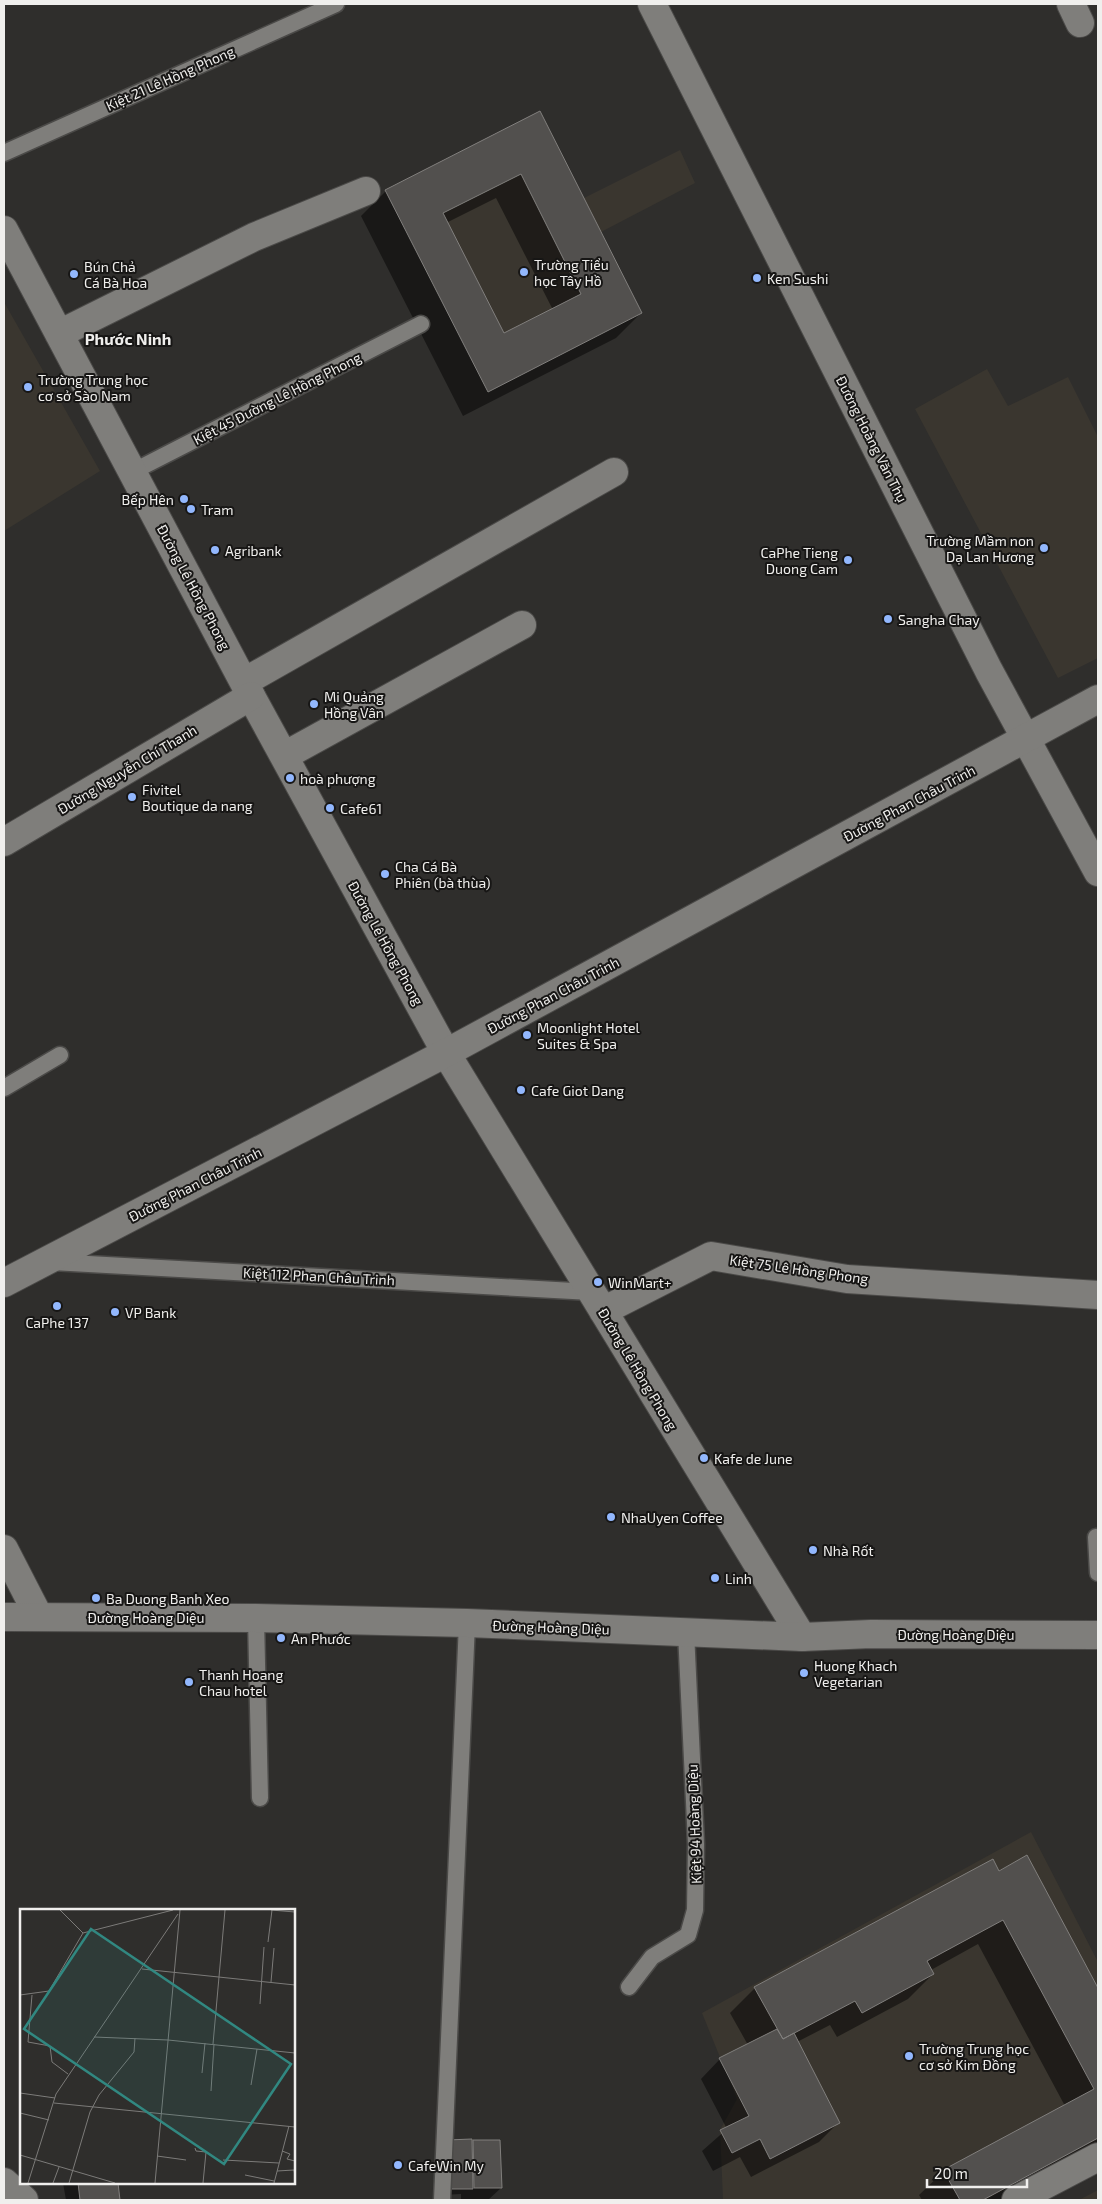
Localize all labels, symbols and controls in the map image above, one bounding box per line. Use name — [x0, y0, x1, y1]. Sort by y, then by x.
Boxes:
street label: Kiệt 21 Lê Hồng Phong — [103, 42, 237, 114]
place label: Trường Tiểu học Tây Hồ — [534, 256, 609, 289]
place label: Bún Chả Cá Bà Hoa — [84, 258, 147, 291]
marker: Trường Tiểu học Tây Hồ — [518, 266, 530, 278]
marker: Bún Chả Cá Bà Hoa — [68, 268, 80, 280]
place label: Ken Sushi — [767, 270, 828, 287]
marker: Ken Sushi — [751, 272, 763, 284]
district label: Phước Ninh — [85, 329, 171, 348]
street label: Kiệt 45 Đường Lê Hồng Phong — [190, 348, 364, 448]
place label: Trường Trung học cơ sở Sào Nam — [38, 371, 148, 404]
street label: Đường Hoàng Văn Thụ — [833, 373, 911, 505]
marker: Trường Trung học cơ sở Sào Nam — [22, 381, 34, 393]
place label: Bếp Hên — [122, 491, 174, 508]
marker: Bếp Hên — [178, 493, 190, 505]
place label: Tram — [201, 501, 233, 518]
marker: Tram — [185, 503, 197, 515]
street label: Đường Lê Hồng Phong — [154, 521, 234, 653]
place label: Trường Mầm non Dạ Lan Hương — [926, 532, 1034, 565]
place label: Agribank — [225, 542, 282, 559]
marker: Trường Mầm non Dạ Lan Hương — [1038, 542, 1050, 554]
marker: Agribank — [209, 544, 221, 556]
place label: CaPhe Tieng Duong Cam — [761, 544, 838, 577]
marker: CaPhe Tieng Duong Cam — [842, 554, 854, 566]
place label: Sangha Chay — [898, 611, 980, 628]
marker: Sangha Chay — [882, 613, 894, 625]
place label: Mi Quảng Hồng Vân — [324, 688, 384, 721]
marker: Mi Quảng Hồng Vân — [308, 698, 320, 710]
street label: Đường Nguyễn Chí Thanh — [54, 721, 200, 817]
street label: Đường Phan Châu Trinh — [840, 761, 978, 845]
place label: hoà phượng — [300, 770, 376, 787]
marker: hoà phượng — [284, 772, 296, 784]
place label: Fivitel Boutique da nang — [142, 781, 253, 814]
marker: Fivitel Boutique da nang — [126, 791, 138, 803]
place label: Cafe61 — [340, 800, 382, 817]
marker: Cafe61 — [324, 802, 336, 814]
place label: Cha Cá Bà Phiên (bà thùa) — [395, 858, 490, 891]
marker: Cha Cá Bà Phiên (bà thùa) — [379, 868, 391, 880]
street label: Đường Lê Hồng Phong — [345, 878, 427, 1008]
street label: Đường Phan Châu Trinh — [484, 953, 622, 1037]
place label: Moonlight Hotel Suites & Spa — [537, 1019, 640, 1052]
marker: Moonlight Hotel Suites & Spa — [521, 1029, 533, 1041]
place label: Cafe Giot Dang — [531, 1082, 624, 1099]
marker: Cafe Giot Dang — [515, 1084, 527, 1096]
street label: Đường Phan Châu Trinh — [126, 1143, 264, 1225]
street label: Kiệt 75 Lê Hồng Phong — [728, 1251, 870, 1287]
street label: Kiệt 112 Phan Châu Trinh — [243, 1264, 395, 1288]
place label: WinMart+ — [608, 1274, 672, 1291]
marker: WinMart+ — [592, 1276, 604, 1288]
marker: CaPhe 137 — [51, 1300, 63, 1312]
place label: VP Bank — [125, 1304, 176, 1321]
street label: Đường Lê Hồng Phong — [595, 1305, 681, 1433]
marker: VP Bank — [109, 1306, 121, 1318]
place label: CaPhe 137 — [25, 1314, 89, 1331]
place label: Kafe de June — [714, 1450, 793, 1467]
marker: Kafe de June — [698, 1452, 710, 1464]
place label: NhaUyen Coffee — [621, 1509, 723, 1526]
marker: NhaUyen Coffee — [605, 1511, 617, 1523]
place label: Nhà Rốt — [823, 1542, 874, 1559]
marker: Nhà Rốt — [807, 1544, 819, 1556]
place label: Linh — [725, 1570, 752, 1587]
marker: Linh — [709, 1572, 721, 1584]
place label: Ba Duong Banh Xeo — [106, 1590, 229, 1607]
marker: Ba Duong Banh Xeo — [90, 1592, 102, 1604]
street label: Đường Hoàng Diệu — [87, 1609, 205, 1626]
street label: Đường Hoàng Diệu — [492, 1616, 610, 1638]
street label: Đường Hoàng Diệu — [897, 1626, 1015, 1643]
place label: An Phước — [291, 1630, 351, 1647]
marker: An Phước — [275, 1632, 287, 1644]
place label: Huong Khach Vegetarian — [814, 1657, 897, 1690]
place label: Thanh Hoang Chau hotel — [199, 1666, 283, 1699]
marker: Huong Khach Vegetarian — [798, 1667, 810, 1679]
marker: Thanh Hoang Chau hotel — [183, 1676, 195, 1688]
street label: Kiệt 94 Hoàng Diệu — [683, 1764, 705, 1884]
inset map — [20, 1909, 295, 2184]
place label: Trường Trung học cơ sở Kim Đồng — [919, 2040, 1029, 2073]
marker: Trường Trung học cơ sở Kim Đồng — [903, 2050, 915, 2062]
scale bar — [927, 2156, 1027, 2188]
place label: CafeWin My — [408, 2157, 485, 2174]
marker: CafeWin My — [392, 2159, 404, 2171]
text: 20 m — [934, 2164, 968, 2182]

